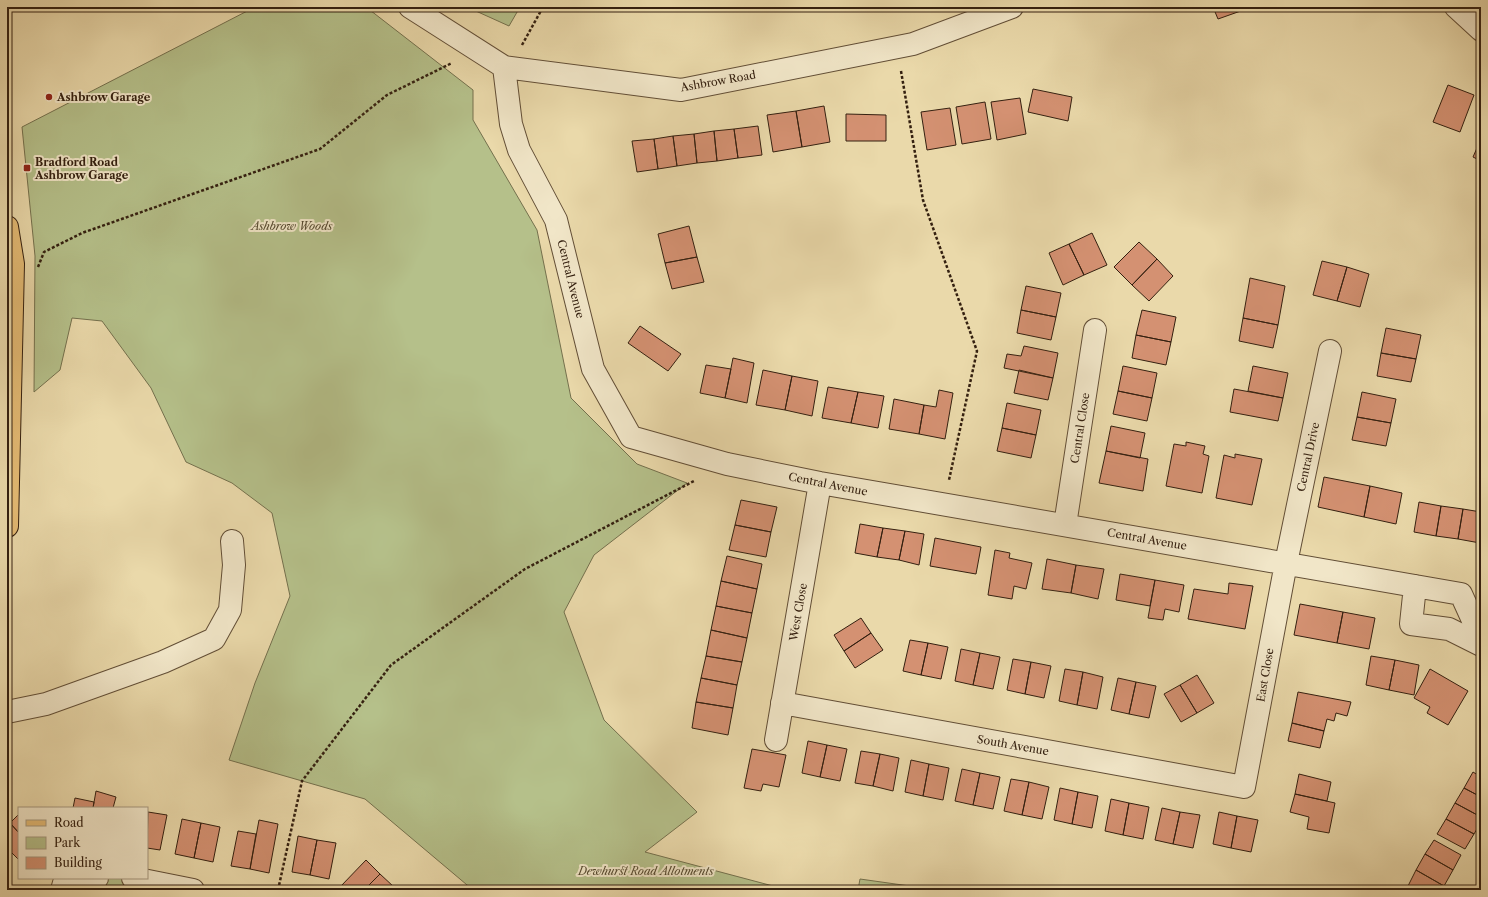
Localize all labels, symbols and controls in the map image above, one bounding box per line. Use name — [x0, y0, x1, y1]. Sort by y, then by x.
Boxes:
street label: Ashbrow Road — [678, 67, 757, 95]
place label: Ashbrow Garage — [56, 90, 151, 104]
marker: Ashbrow Garage — [44, 92, 54, 102]
place label: Bradford Road Ashbrow Garage — [34, 155, 129, 182]
marker: Bradford Road Ashbrow Garage — [22, 163, 32, 173]
park label: Ashbrow Woods — [249, 219, 333, 233]
street label: Central Avenue — [554, 238, 588, 320]
street label: Central Close — [1067, 392, 1093, 464]
street label: Central Drive — [1294, 421, 1322, 493]
street label: Central Avenue — [787, 469, 869, 499]
street label: Central Avenue — [1106, 525, 1188, 553]
street label: West Close — [786, 582, 810, 643]
street label: East Close — [1253, 647, 1277, 703]
street label: South Avenue — [976, 732, 1050, 758]
legend — [18, 807, 148, 879]
text: Road — [54, 815, 84, 830]
text: Park — [54, 835, 81, 850]
text: Building — [54, 855, 102, 870]
park label: Dewhurst Road Allotments — [577, 864, 714, 878]

